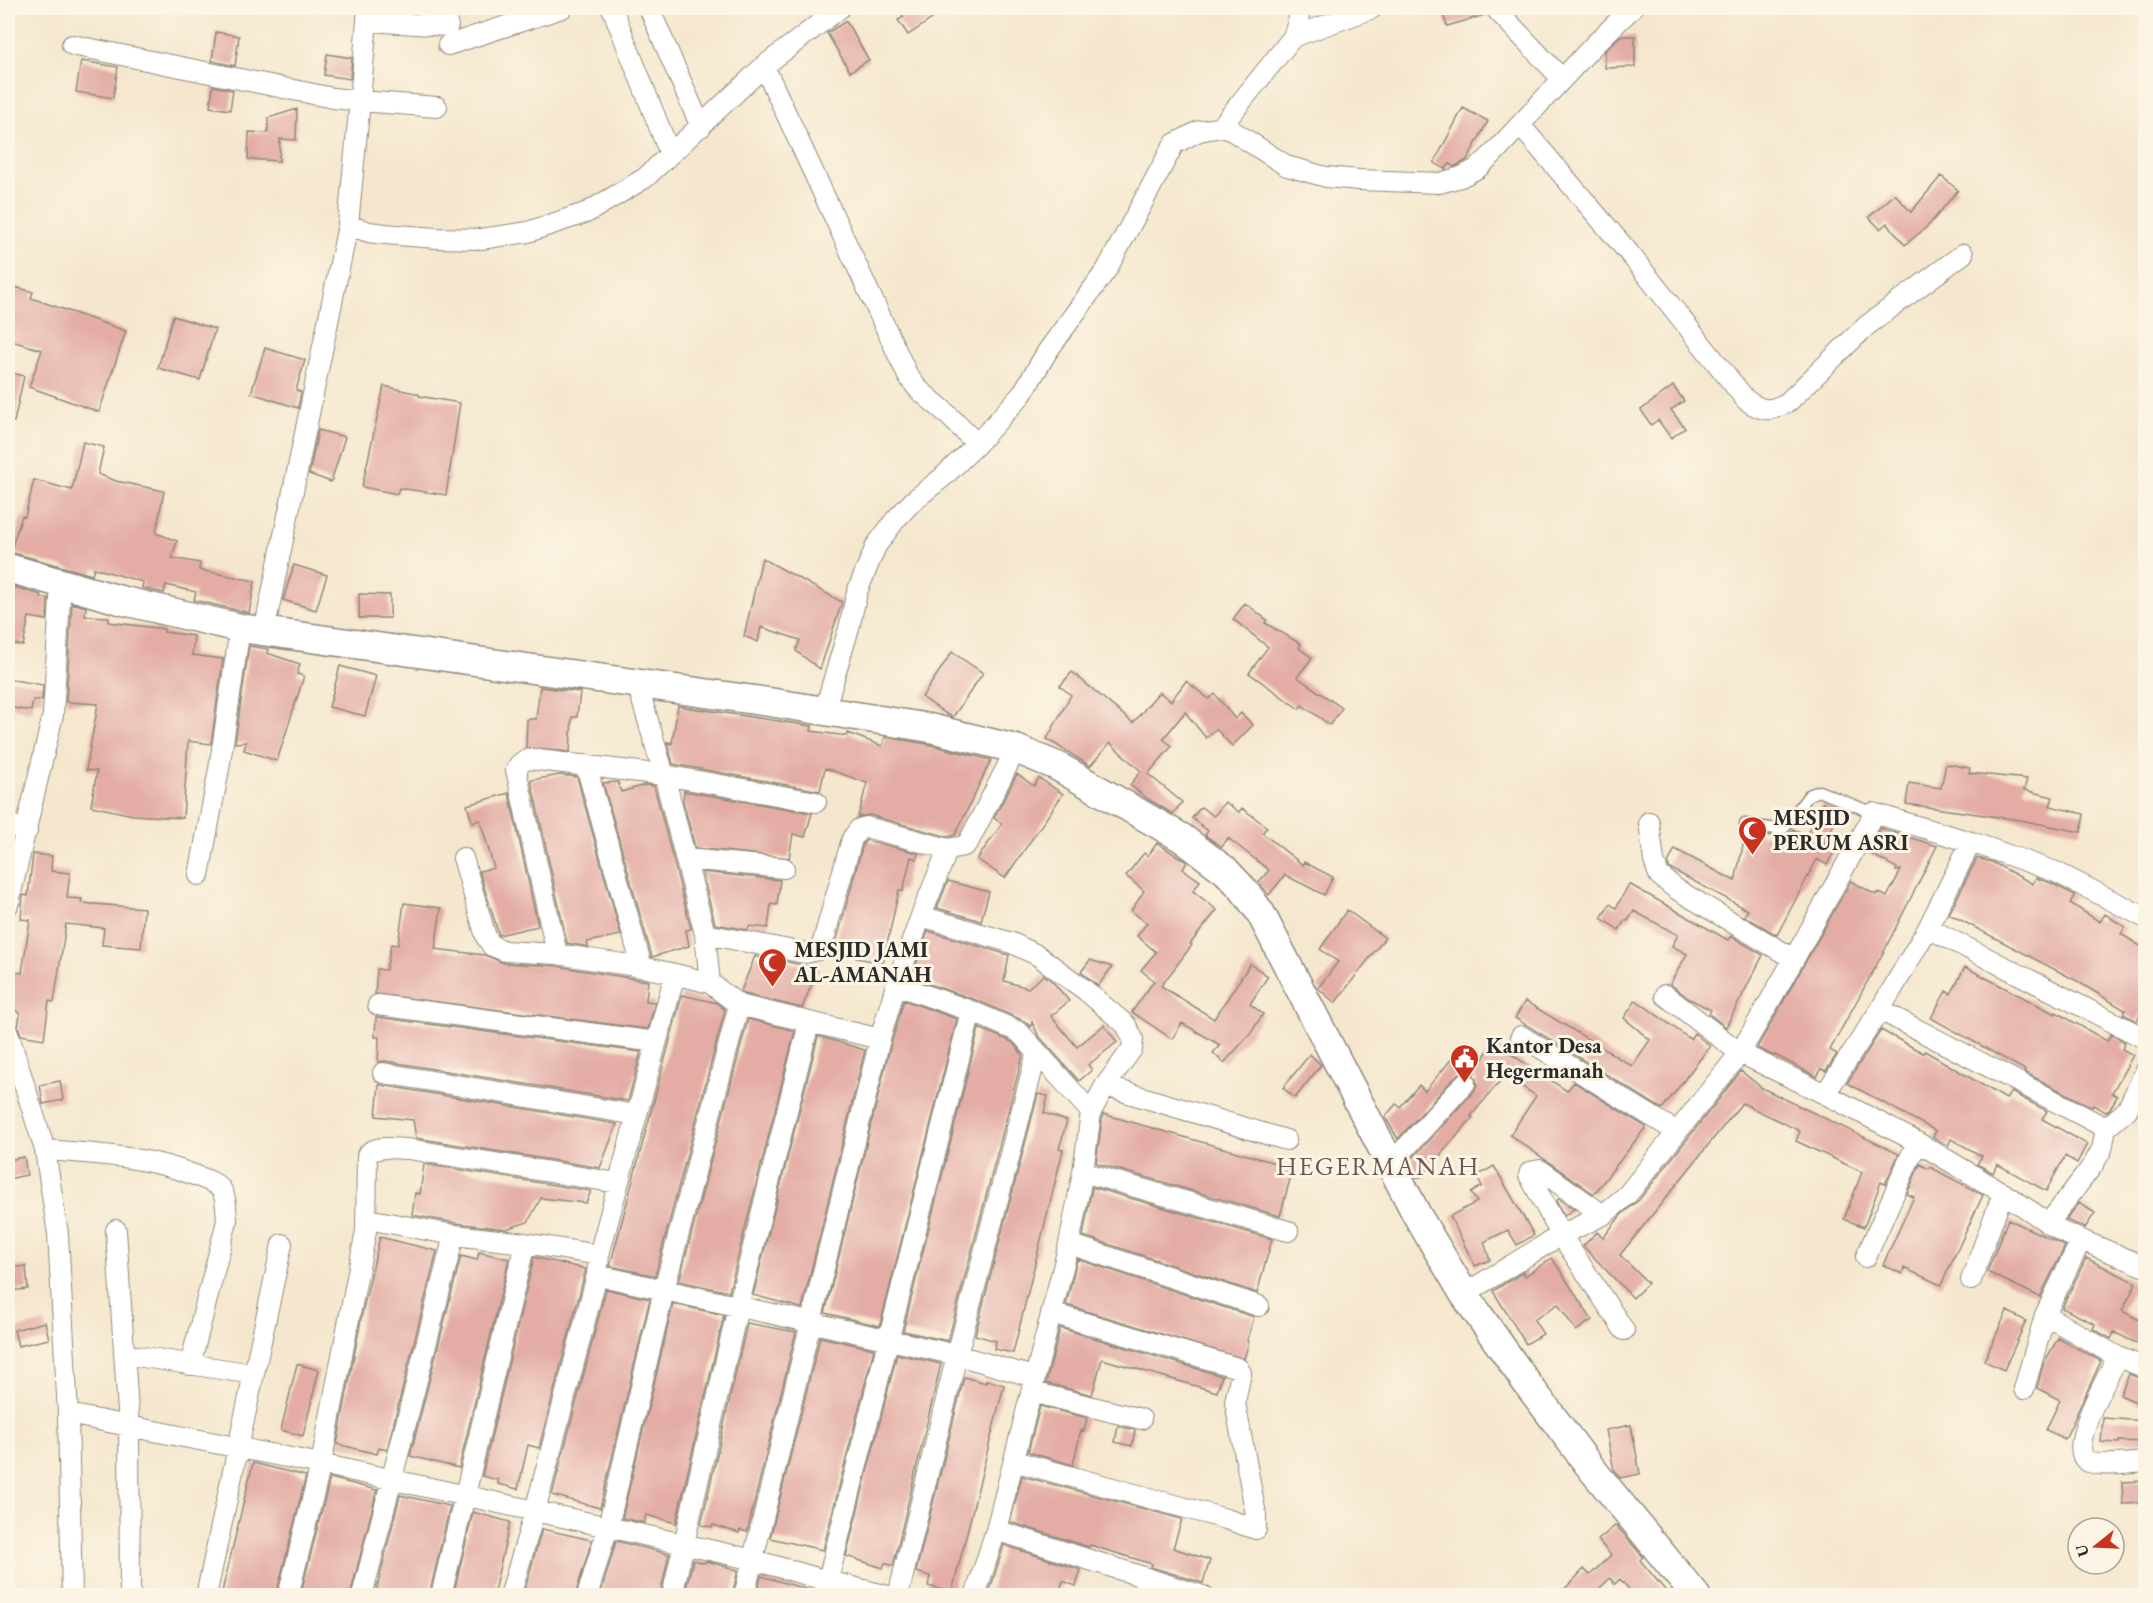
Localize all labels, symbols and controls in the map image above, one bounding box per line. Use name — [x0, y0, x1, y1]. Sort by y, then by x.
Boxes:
place label: MESJID PERUM ASRI — [1773, 803, 1909, 857]
mosque icon: MESJID PERUM ASRI — [1736, 814, 1768, 856]
place label: MESJID JAMI AL-AMANAH — [793, 935, 932, 989]
mosque icon: MESJID JAMI AL-AMANAH — [757, 946, 789, 988]
place label: Kantor Desa Hegermanah — [1486, 1031, 1604, 1085]
public building icon: Kantor Desa Hegermanah — [1449, 1042, 1481, 1084]
district label: HEGERMANAH — [1276, 1149, 1480, 1183]
north arrow — [2066, 1516, 2126, 1576]
text: U — [2070, 1541, 2094, 1559]

